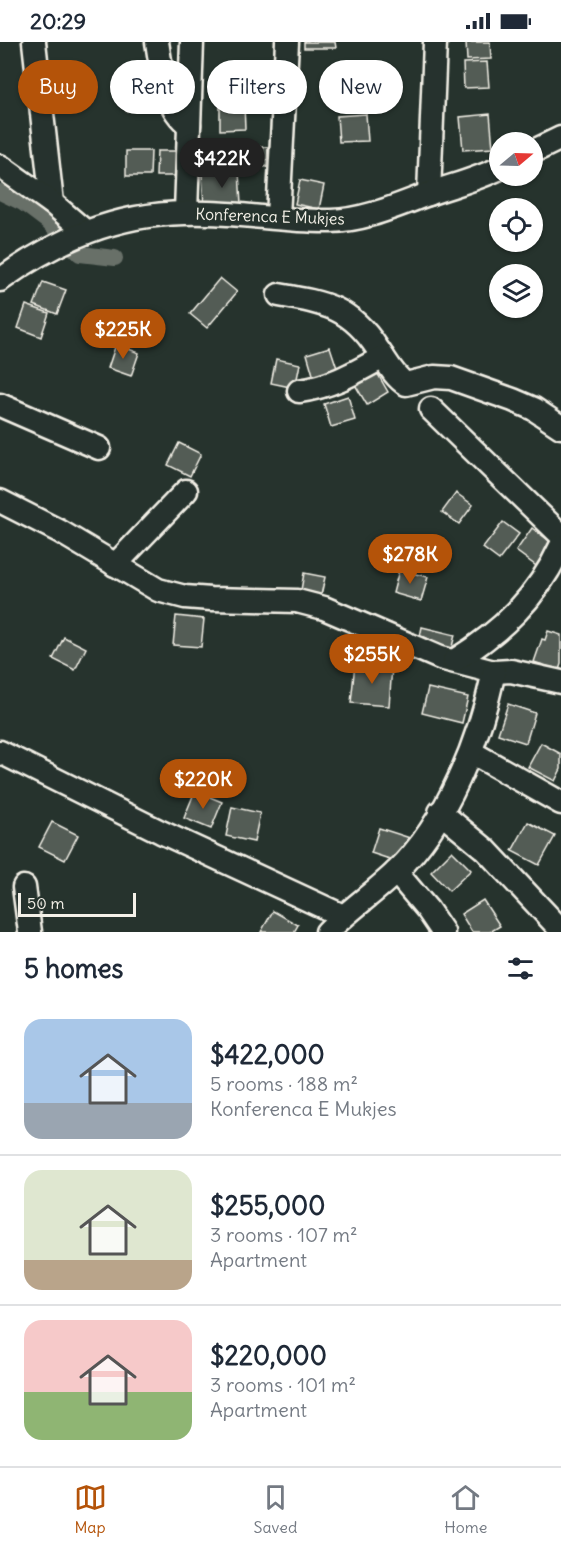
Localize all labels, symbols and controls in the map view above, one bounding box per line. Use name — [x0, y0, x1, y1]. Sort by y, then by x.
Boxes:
text: 20:29 — [30, 7, 86, 35]
chip: Buy — [18, 60, 98, 114]
chip: Rent — [110, 60, 195, 114]
chip: Filters — [207, 60, 307, 114]
chip: New — [319, 60, 403, 114]
north arrow — [489, 132, 543, 186]
map controls — [489, 132, 543, 318]
pin: $422K — [180, 138, 264, 189]
text: $422K — [194, 145, 250, 170]
button: locate — [489, 198, 543, 252]
street label: Konferenca E Mukjes — [195, 203, 345, 229]
button: layers — [489, 264, 543, 318]
pin: $225K — [81, 309, 165, 360]
text: $225K — [95, 316, 151, 341]
pin: $278K — [368, 534, 452, 585]
text: $278K — [382, 541, 438, 566]
pin: $255K — [330, 634, 414, 685]
text: $255K — [343, 641, 401, 666]
pin: $220K — [161, 759, 245, 810]
text: $220K — [174, 766, 232, 791]
scale bar — [18, 890, 136, 917]
text: 50 m — [27, 893, 65, 913]
text: 5 homes — [24, 952, 123, 985]
icon: filters — [504, 952, 537, 985]
text: $422,000 — [210, 1038, 325, 1071]
icon: home — [72, 1043, 144, 1115]
text: 5 rooms · 188 m² — [210, 1071, 358, 1096]
text: Konferenca E Mukjes — [210, 1096, 397, 1121]
text: $255,000 — [210, 1189, 325, 1222]
icon: home — [72, 1194, 144, 1266]
text: 3 rooms · 107 m² — [210, 1222, 358, 1247]
text: Apartment — [210, 1247, 307, 1272]
text: $220,000 — [210, 1339, 327, 1372]
icon: home — [72, 1344, 144, 1416]
text: 3 rooms · 101 m² — [210, 1372, 356, 1397]
text: Apartment — [210, 1397, 307, 1422]
tab: Map — [74, 1481, 107, 1537]
tab: Saved — [254, 1481, 297, 1537]
tab: Home — [444, 1481, 487, 1537]

